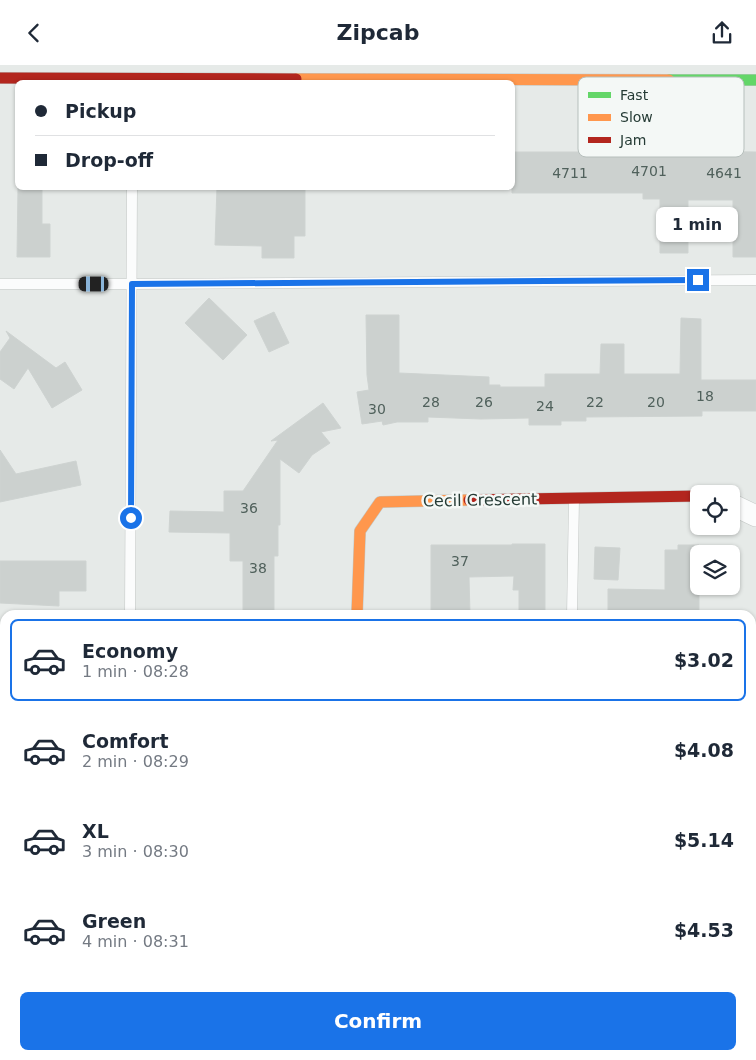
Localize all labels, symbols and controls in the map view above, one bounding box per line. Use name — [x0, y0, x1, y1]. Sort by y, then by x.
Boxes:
icon: back — [20, 19, 48, 47]
icon: share — [708, 19, 736, 47]
text: Zipcab — [337, 20, 419, 45]
legend — [578, 77, 744, 157]
text: Fast — [620, 87, 649, 103]
text: Pickup — [65, 100, 136, 122]
text: Slow — [620, 109, 653, 125]
text: Jam — [619, 132, 646, 148]
text: Drop-off — [65, 149, 153, 171]
house number: 4701 — [631, 163, 667, 179]
house number: 4711 — [552, 165, 588, 181]
house number: 4641 — [706, 165, 742, 181]
callout: 1 min — [657, 207, 739, 243]
text: 1 min — [672, 215, 722, 234]
route end — [687, 269, 709, 291]
car — [79, 277, 109, 292]
house number: 18 — [696, 388, 714, 404]
house number: 28 — [422, 394, 440, 410]
house number: 26 — [475, 394, 493, 410]
house number: 22 — [586, 394, 604, 410]
house number: 20 — [647, 394, 665, 410]
house number: 24 — [536, 398, 554, 414]
house number: 30 — [368, 401, 386, 417]
map controls — [690, 485, 740, 595]
button: locate — [690, 485, 740, 535]
street label: Cecil Crescent — [423, 490, 537, 510]
house number: 36 — [240, 500, 258, 516]
route start — [120, 507, 142, 529]
button: layers — [690, 545, 740, 595]
house number: 37 — [451, 553, 469, 569]
house number: 38 — [249, 560, 267, 576]
icon: car — [22, 638, 67, 683]
text: Economy — [82, 640, 178, 662]
text: $3.02 — [674, 649, 734, 671]
text: 1 min · 08:28 — [82, 662, 189, 681]
icon: car — [22, 728, 67, 773]
text: Comfort — [82, 730, 169, 752]
text: $4.08 — [674, 739, 734, 761]
text: 2 min · 08:29 — [82, 752, 189, 771]
icon: car — [22, 818, 67, 863]
text: XL — [82, 820, 109, 842]
text: $5.14 — [674, 829, 734, 851]
text: 3 min · 08:30 — [82, 842, 189, 861]
icon: car — [22, 908, 67, 953]
text: Green — [82, 910, 146, 932]
text: $4.53 — [674, 919, 734, 941]
text: 4 min · 08:31 — [82, 932, 189, 951]
button: Confirm — [20, 992, 736, 1050]

